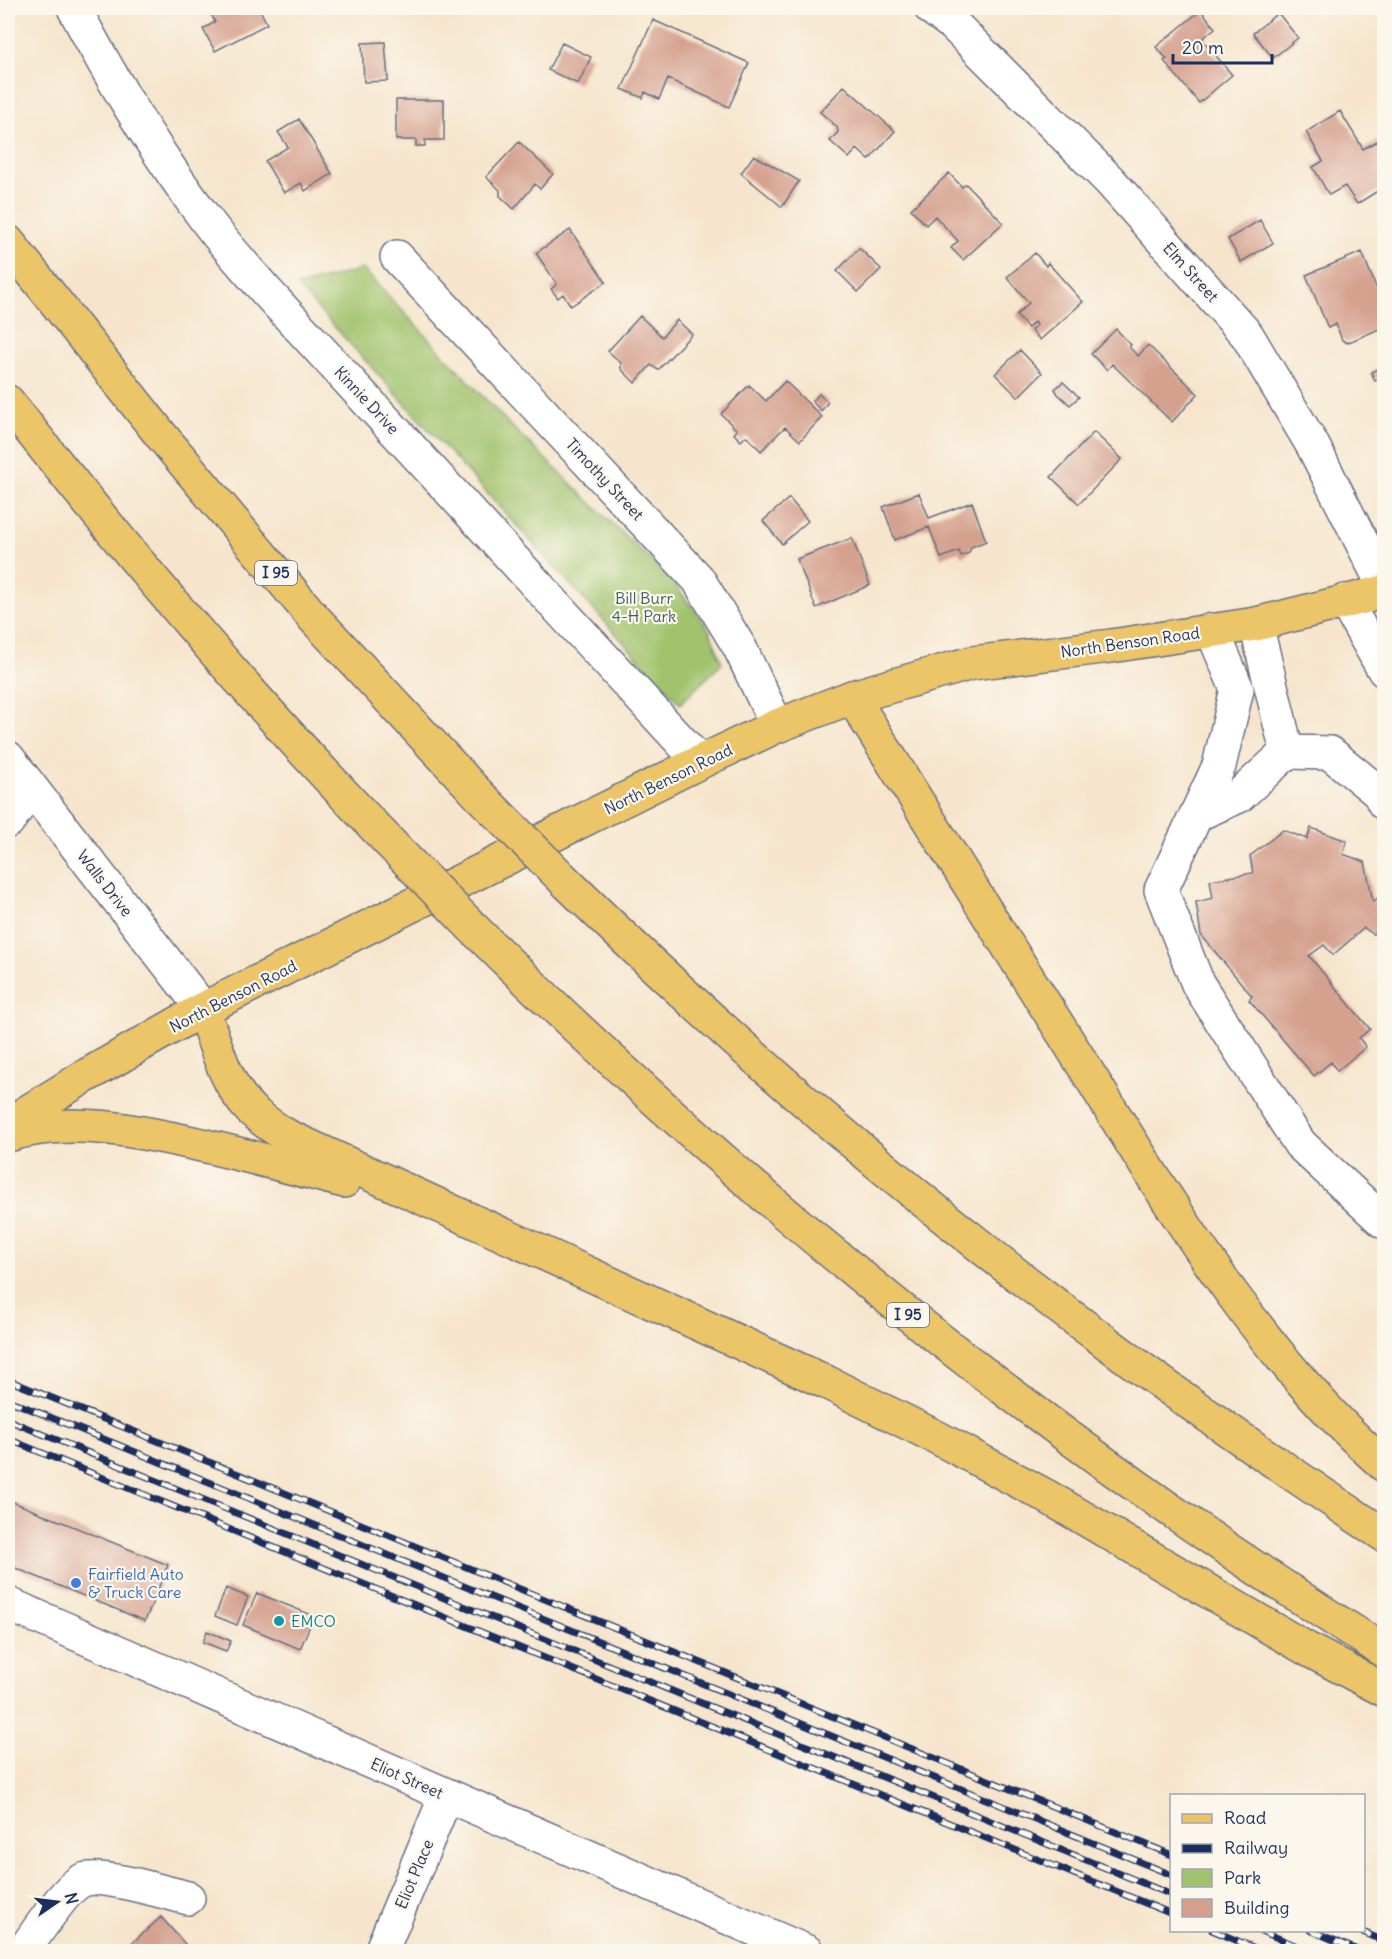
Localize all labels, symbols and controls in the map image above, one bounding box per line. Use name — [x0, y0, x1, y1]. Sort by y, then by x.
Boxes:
scale bar — [1173, 27, 1272, 65]
text: 20 m — [1182, 36, 1224, 59]
street label: Elm Street — [1159, 238, 1223, 306]
street label: Kinnie Drive — [330, 362, 404, 438]
street label: Timothy Street — [562, 434, 649, 525]
road number: I 95 — [255, 561, 297, 585]
park label: Bill Burr 4-H Park — [612, 588, 676, 626]
street label: North Benson Road — [1059, 622, 1201, 662]
street label: North Benson Road — [601, 739, 735, 819]
street label: Walls Drive — [73, 846, 137, 920]
street label: North Benson Road — [166, 955, 300, 1037]
road number: I 95 — [887, 1303, 929, 1327]
place label: Fairfield Auto & Truck Care — [88, 1564, 184, 1602]
marker: Fairfield Auto & Truck Care — [69, 1576, 83, 1590]
place label: EMCO — [291, 1611, 336, 1631]
marker: EMCO — [272, 1614, 286, 1628]
street label: Eliot Street — [368, 1753, 447, 1803]
legend — [1170, 1794, 1365, 1932]
text: Road — [1224, 1806, 1267, 1829]
street label: Eliot Place — [390, 1836, 438, 1912]
text: Railway — [1224, 1836, 1288, 1859]
text: Park — [1224, 1866, 1261, 1889]
north arrow — [27, 1872, 87, 1932]
text: N — [61, 1891, 83, 1906]
text: Building — [1224, 1896, 1289, 1919]

